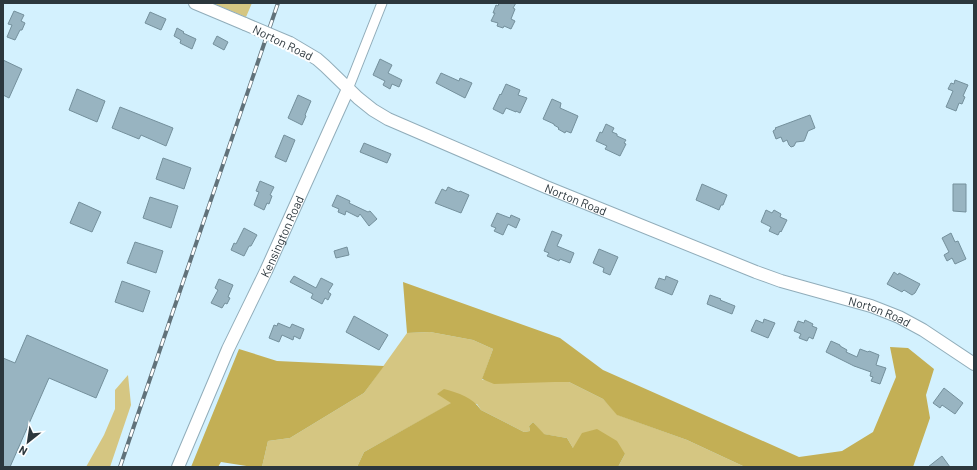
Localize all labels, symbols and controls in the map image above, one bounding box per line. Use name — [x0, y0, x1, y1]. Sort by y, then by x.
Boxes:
street label: Norton Road — [251, 21, 315, 63]
street label: Norton Road — [543, 180, 609, 218]
street label: Kensington Road — [257, 193, 306, 279]
street label: Norton Road — [847, 293, 913, 329]
north arrow — [8, 422, 48, 462]
text: N — [16, 444, 29, 459]

